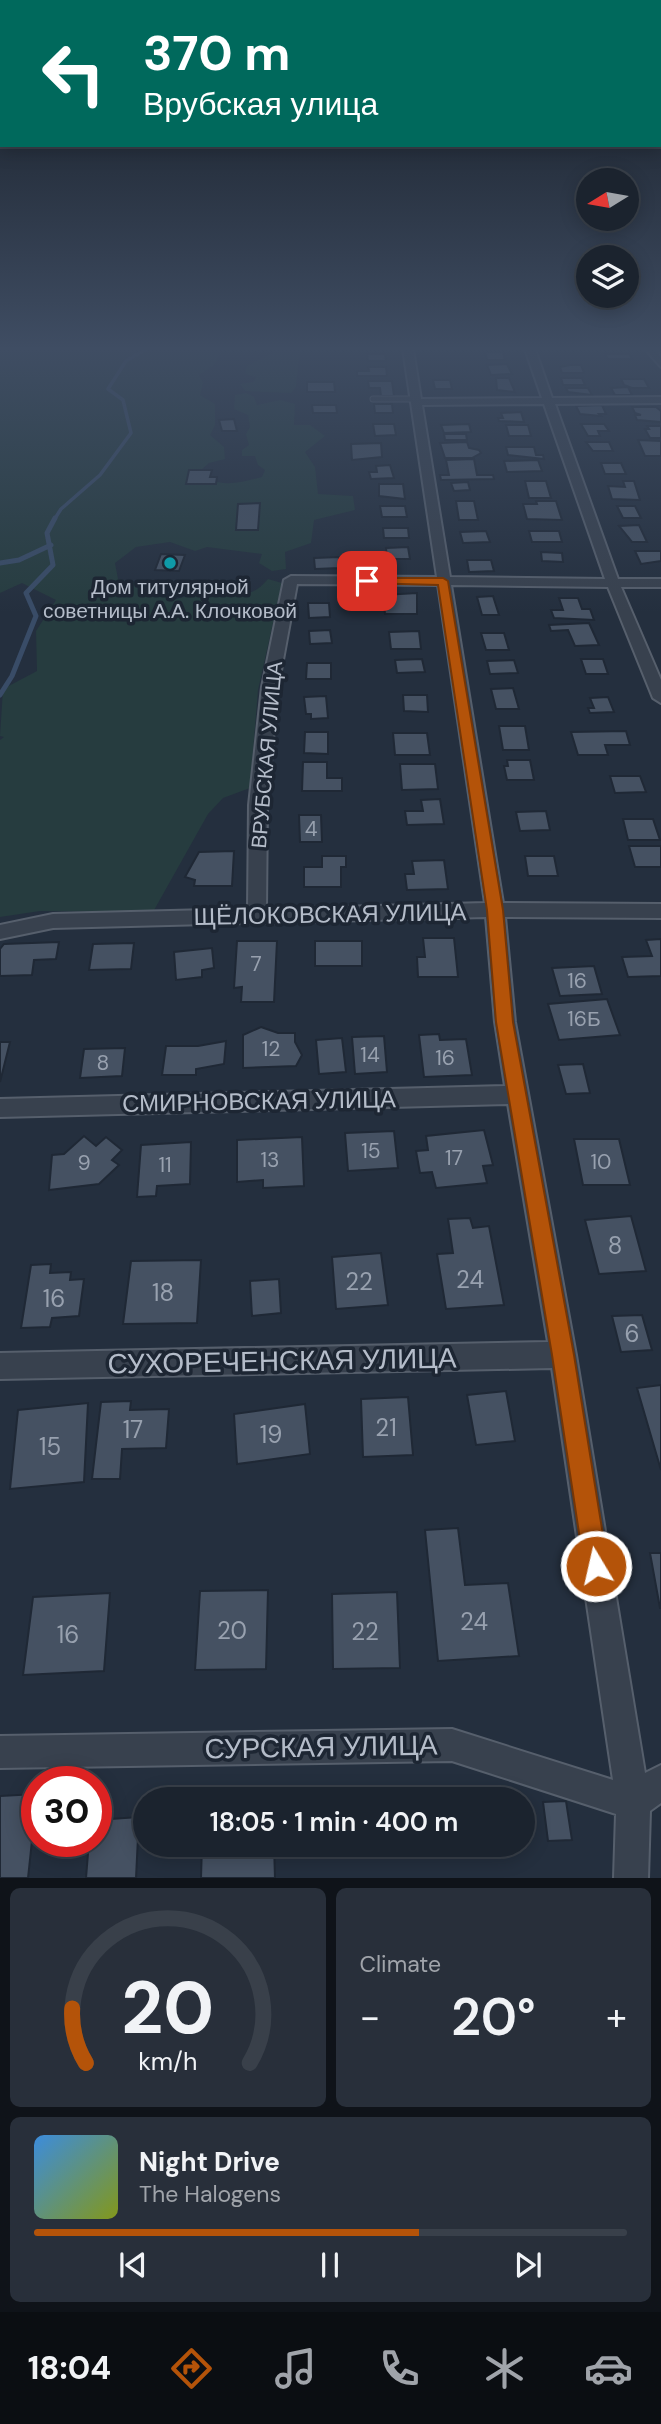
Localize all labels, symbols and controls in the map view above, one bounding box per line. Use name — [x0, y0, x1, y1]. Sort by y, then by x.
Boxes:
text: 370 m — [143, 21, 290, 85]
icon: left — [28, 28, 119, 119]
text: Врубская улица — [143, 83, 378, 125]
north arrow — [576, 168, 639, 231]
map controls — [576, 168, 639, 308]
button: layers — [576, 245, 639, 308]
pin — [337, 551, 397, 611]
marker: Дом титулярной советницы А.А. Клочковой — [162, 555, 178, 571]
icon: arrive — [348, 562, 386, 600]
place label: Дом титулярной советницы А.А. Клочковой — [43, 573, 297, 625]
street label: ВРУБСКАЯ УЛИЦА — [245, 660, 289, 850]
house number: 4 — [305, 815, 318, 843]
street label: ЩЁЛОКОВСКАЯ УЛИЦА — [193, 896, 467, 932]
house number: 7 — [250, 950, 262, 978]
house number: 16 — [567, 967, 587, 995]
house number: 16Б — [567, 1005, 601, 1033]
house number: 12 — [262, 1035, 280, 1063]
house number: 14 — [360, 1041, 380, 1069]
house number: 16 — [435, 1044, 455, 1072]
house number: 8 — [97, 1049, 109, 1077]
street label: СМИРНОВСКАЯ УЛИЦА — [122, 1083, 396, 1119]
house number: 15 — [361, 1137, 381, 1165]
house number: 17 — [445, 1144, 463, 1172]
house number: 13 — [261, 1146, 279, 1174]
house number: 10 — [591, 1148, 611, 1176]
house number: 9 — [77, 1149, 91, 1177]
house number: 11 — [158, 1151, 172, 1179]
house number: 8 — [608, 1230, 622, 1261]
house number: 24 — [456, 1264, 484, 1295]
house number: 22 — [345, 1266, 373, 1297]
house number: 18 — [152, 1277, 174, 1308]
house number: 16 — [43, 1283, 65, 1314]
house number: 6 — [624, 1318, 640, 1349]
street label: СУХОРЕЧЕНСКАЯ УЛИЦА — [107, 1339, 457, 1383]
house number: 21 — [375, 1412, 397, 1443]
house number: 17 — [123, 1414, 143, 1445]
house number: 19 — [260, 1419, 282, 1450]
house number: 15 — [39, 1431, 61, 1462]
position arrow — [559, 1529, 633, 1603]
house number: 24 — [460, 1606, 488, 1637]
house number: 20 — [217, 1615, 247, 1646]
house number: 22 — [351, 1616, 379, 1647]
house number: 16 — [57, 1619, 79, 1650]
street label: СУРСКАЯ УЛИЦА — [204, 1726, 438, 1768]
speed limit sign: 30 — [21, 1766, 112, 1857]
text: 18:05 · 1 min · 400 m — [210, 1805, 458, 1839]
text: Climate — [360, 1949, 441, 1979]
text: 20 — [121, 1962, 214, 2057]
text: 20° — [451, 1983, 536, 2051]
text: − — [360, 1992, 380, 2042]
text: + — [606, 1992, 627, 2042]
text: km/h — [138, 2045, 197, 2078]
text: Night Drive — [139, 2145, 280, 2179]
text: The Halogens — [139, 2179, 281, 2209]
icon: previous — [114, 2246, 152, 2284]
icon: pause — [311, 2246, 349, 2284]
icon: next — [509, 2246, 547, 2284]
icon: directions — [167, 2344, 216, 2393]
icon: music — [271, 2344, 320, 2393]
icon: phone — [375, 2344, 424, 2393]
icon: climate — [480, 2344, 529, 2393]
icon: car — [584, 2344, 633, 2393]
text: 18:04 — [28, 2347, 111, 2389]

